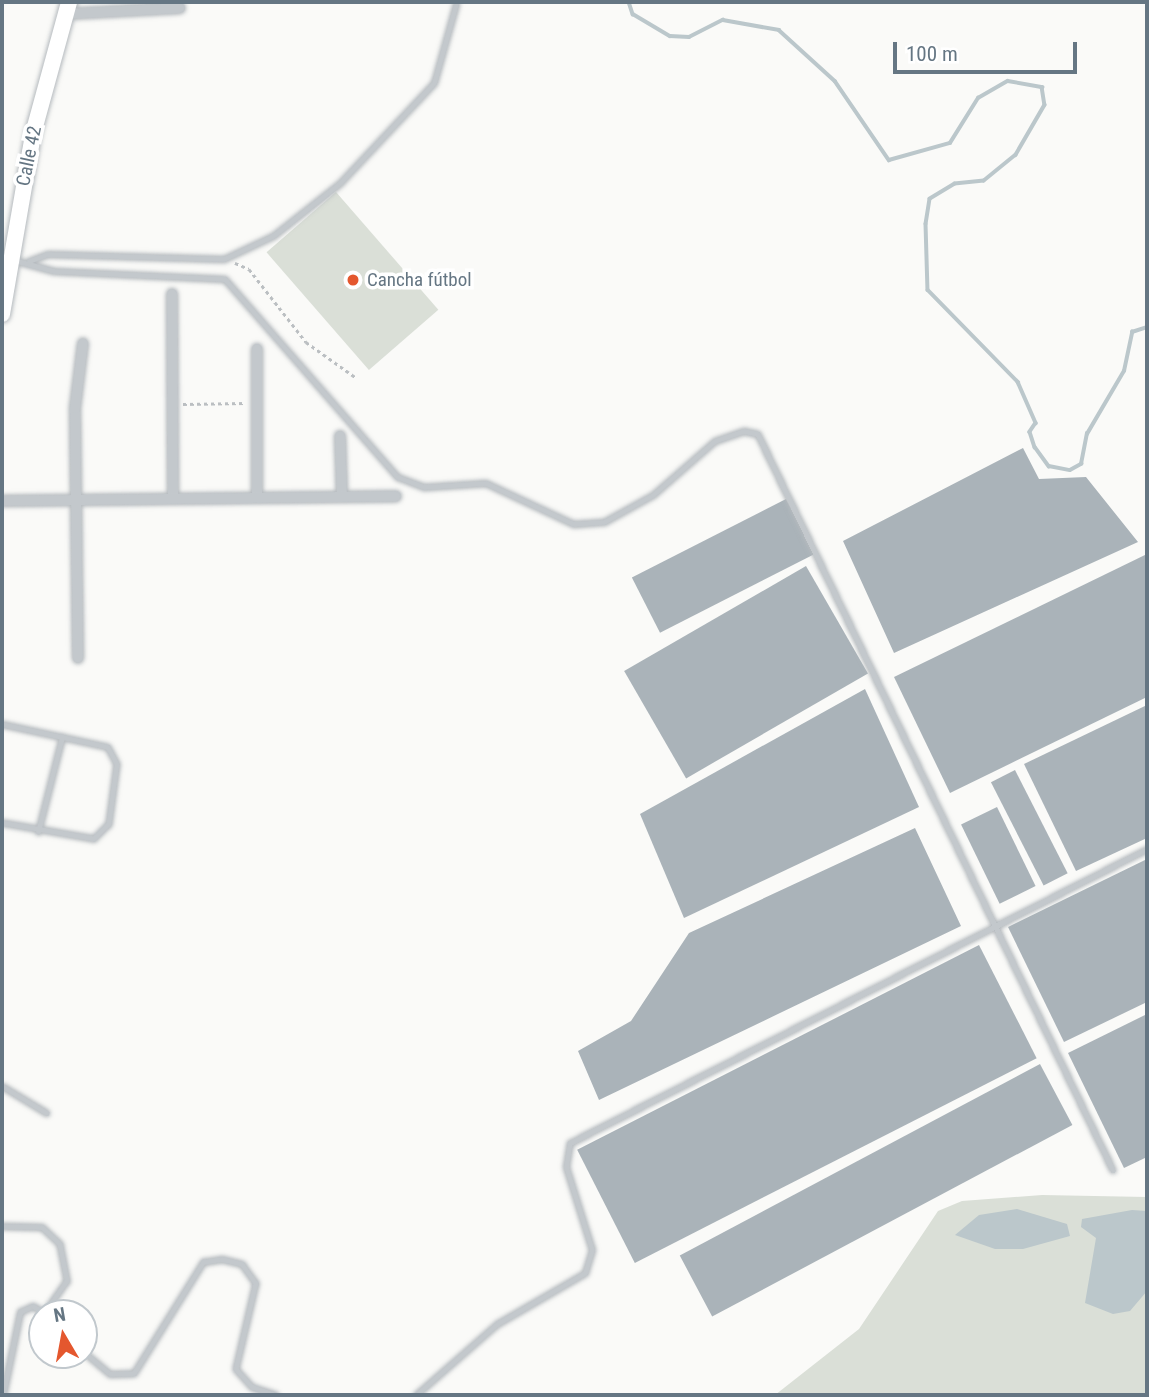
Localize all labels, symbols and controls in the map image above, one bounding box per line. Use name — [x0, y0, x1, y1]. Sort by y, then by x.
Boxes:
scale bar — [897, 28, 1081, 72]
text: 100 m — [906, 42, 958, 66]
street label: Calle 42 — [12, 124, 46, 188]
place label: Cancha fútbol — [367, 269, 472, 291]
marker: Cancha fútbol — [345, 272, 361, 288]
north arrow — [28, 1299, 98, 1369]
text: N — [52, 1302, 67, 1327]

